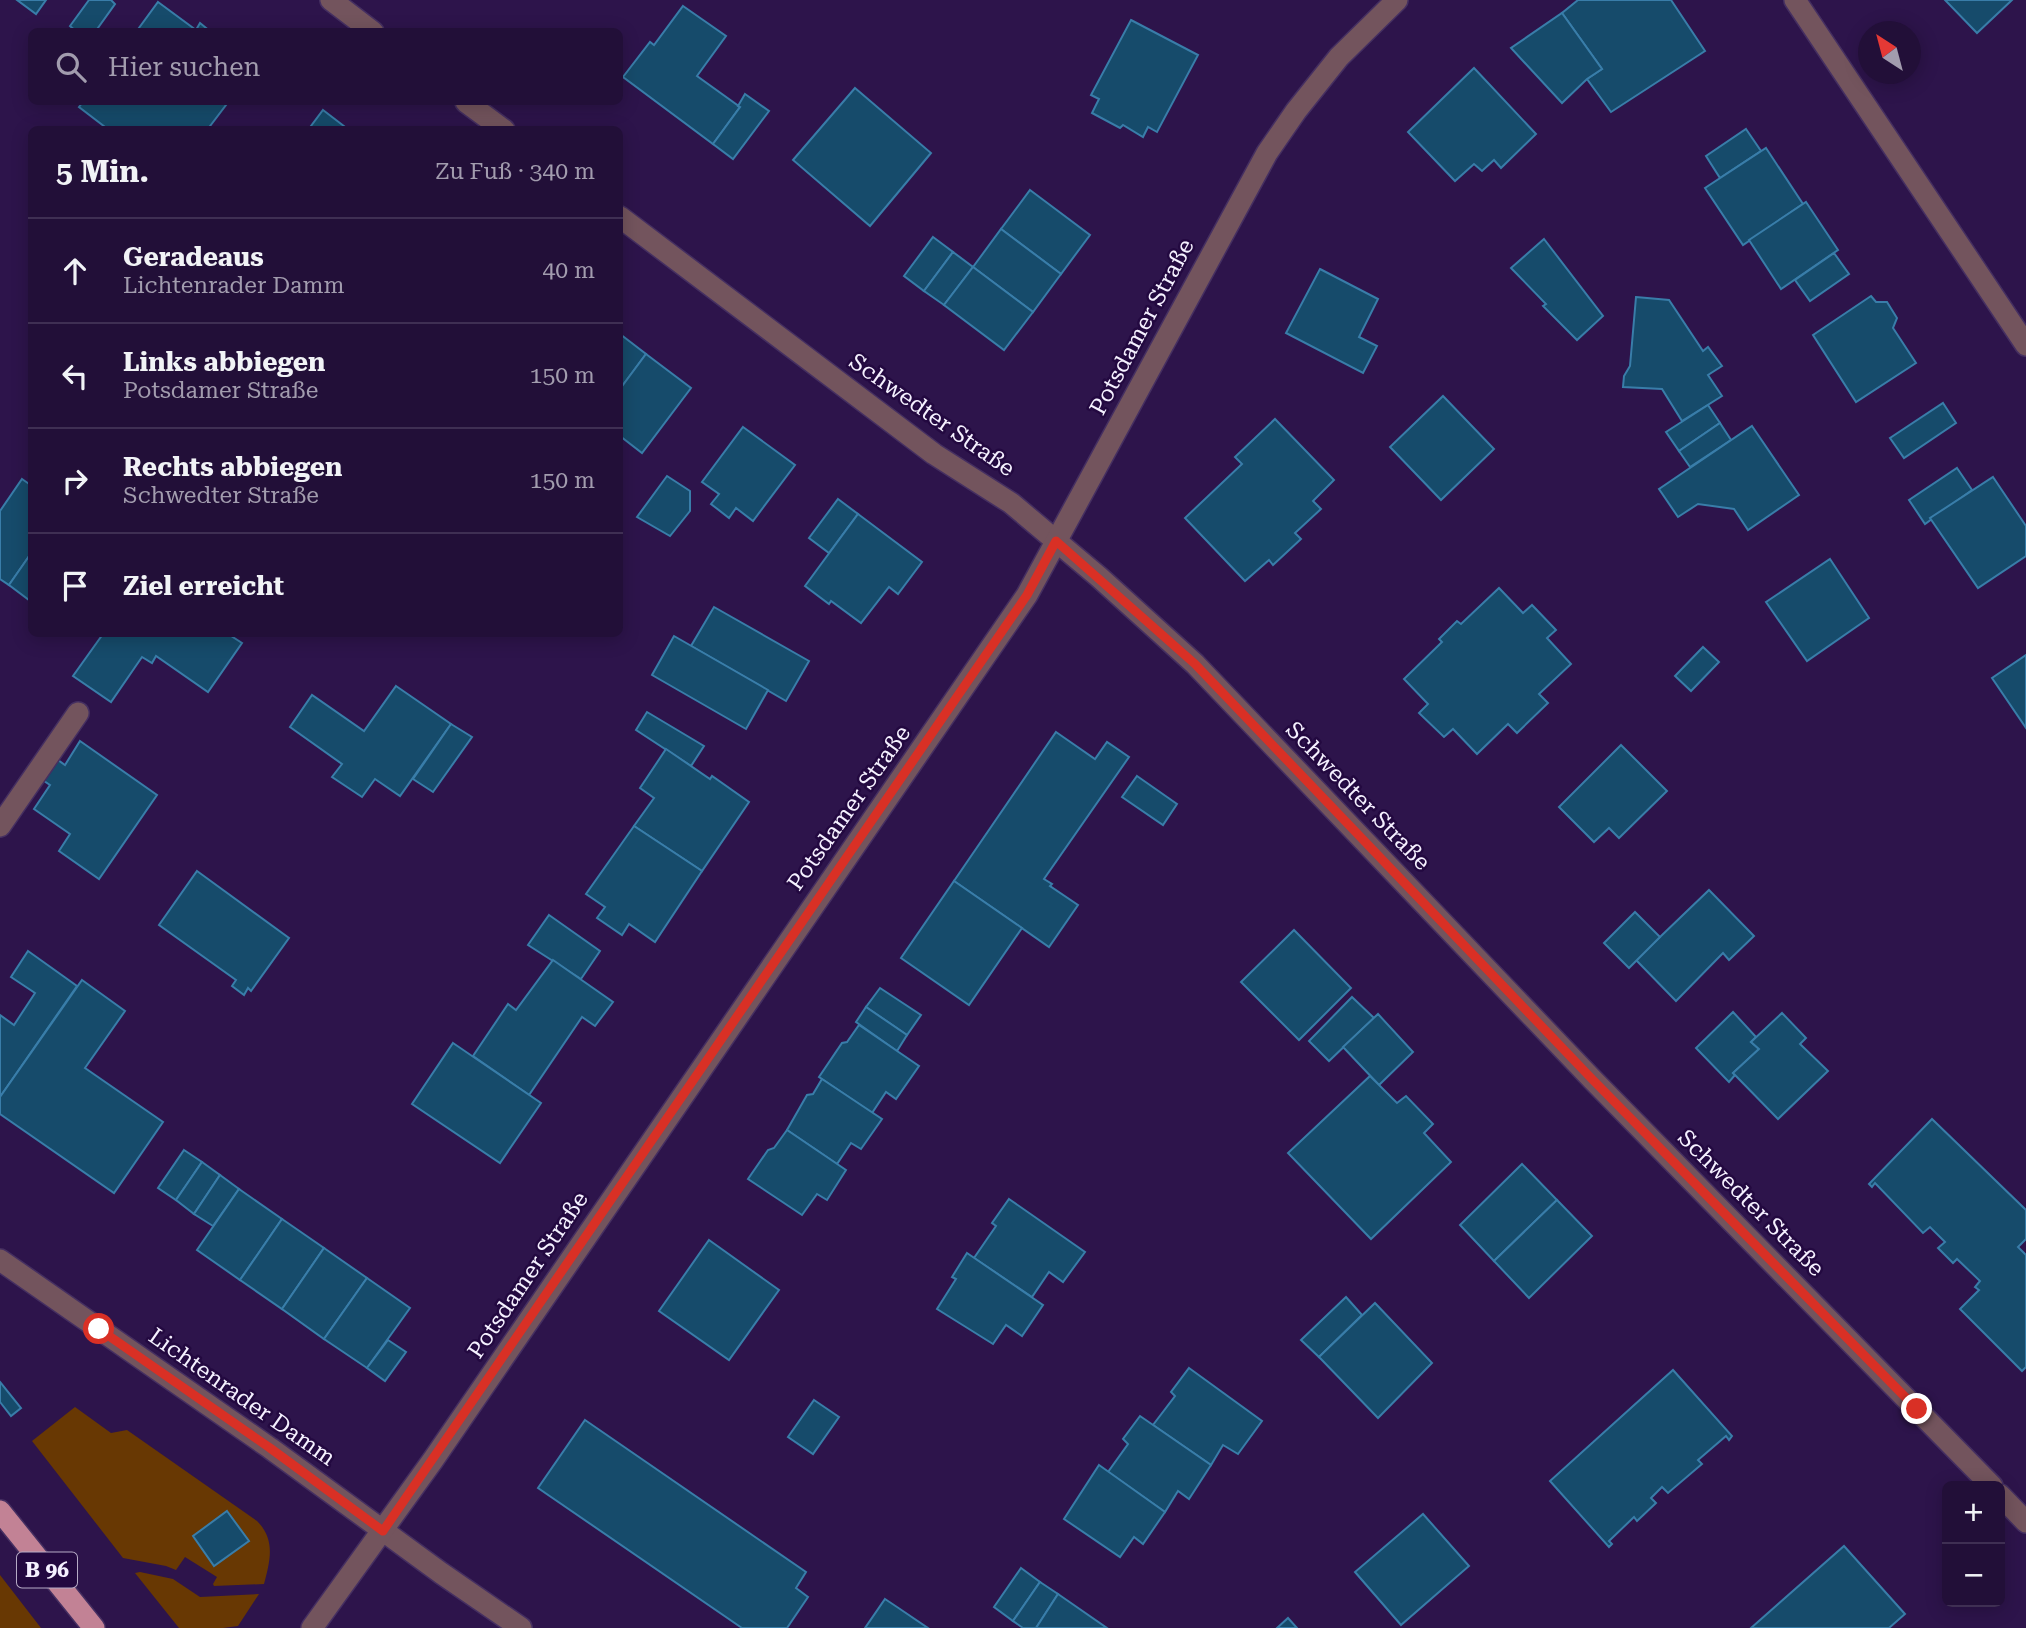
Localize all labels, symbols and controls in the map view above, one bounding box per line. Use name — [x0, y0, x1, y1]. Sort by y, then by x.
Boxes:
north arrow — [1858, 21, 1921, 84]
search box — [28, 28, 623, 105]
icon: search — [52, 48, 90, 86]
text: Hier suchen — [108, 52, 260, 82]
text: 5 Min. — [56, 154, 149, 189]
text: Zu Fuß · 340 m — [435, 158, 595, 185]
street label: Potsdamer Straße — [1084, 234, 1200, 420]
text: Geradeaus — [123, 242, 264, 272]
icon: ahead — [56, 252, 94, 290]
text: 40 m — [542, 257, 595, 284]
text: Lichtenrader Damm — [123, 272, 344, 299]
text: Links abbiegen — [123, 347, 326, 377]
street label: Schwedter Straße — [844, 348, 1020, 482]
icon: left — [56, 357, 94, 395]
text: 150 m — [530, 362, 595, 389]
text: Potsdamer Straße — [123, 377, 318, 404]
text: Rechts abbiegen — [123, 452, 342, 482]
icon: right — [56, 462, 94, 500]
text: 150 m — [530, 467, 595, 494]
text: Schwedter Straße — [123, 482, 319, 509]
icon: arrive — [56, 567, 94, 605]
text: Ziel erreicht — [123, 571, 284, 601]
street label: Schwedter Straße — [1280, 716, 1436, 876]
street label: Potsdamer Straße — [782, 720, 916, 896]
street label: Schwedter Straße — [1672, 1124, 1830, 1282]
street label: Potsdamer Straße — [462, 1186, 594, 1364]
route start — [83, 1313, 114, 1344]
street label: Lichtenrader Damm — [144, 1322, 340, 1472]
route end — [1901, 1393, 1932, 1424]
map controls — [1942, 1481, 2005, 1607]
button: + — [1942, 1481, 2005, 1544]
button: − — [1942, 1544, 2005, 1607]
road number: B 96 — [17, 1552, 77, 1588]

